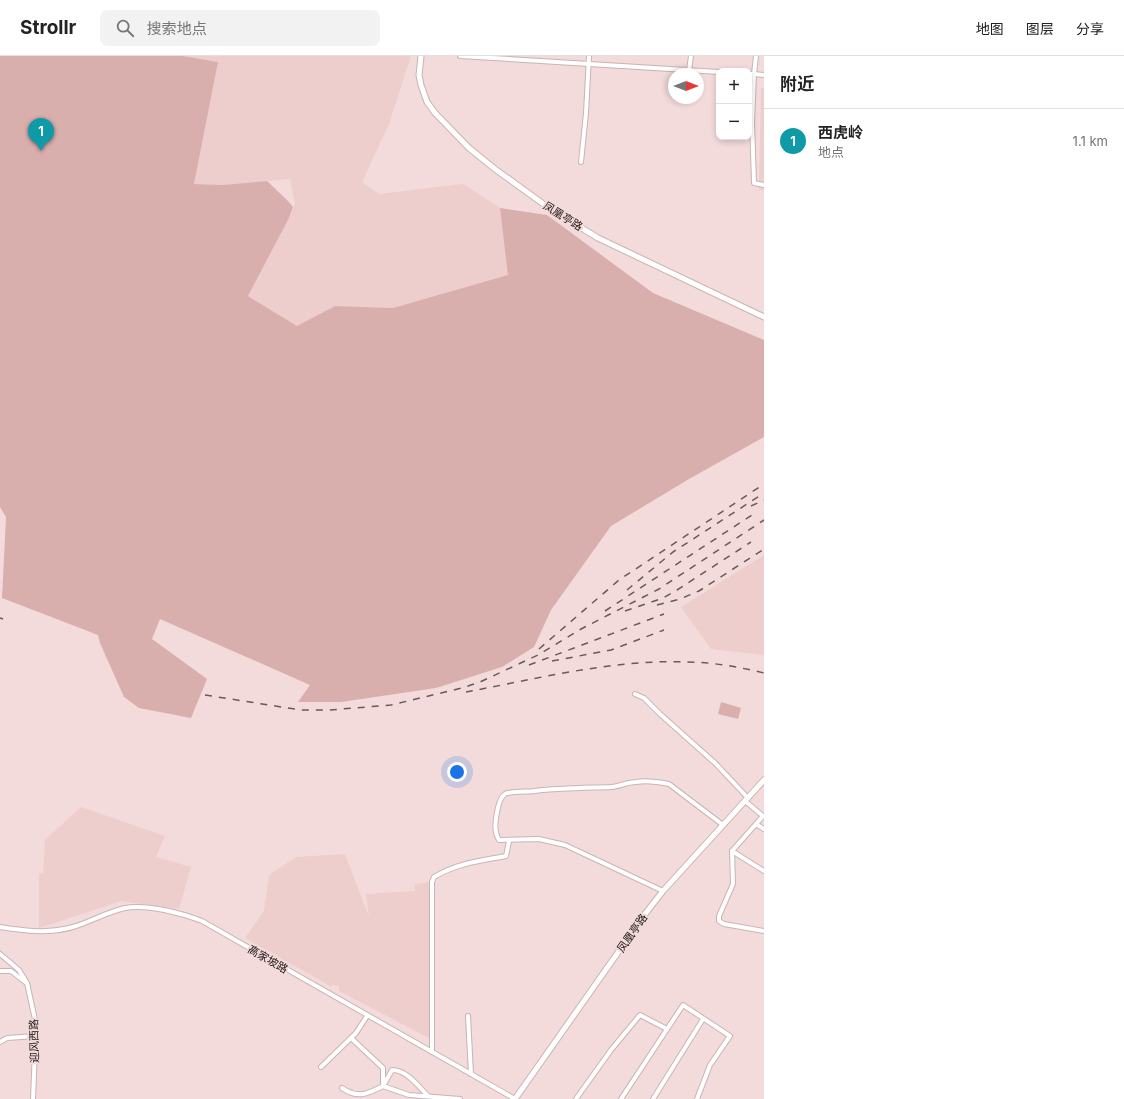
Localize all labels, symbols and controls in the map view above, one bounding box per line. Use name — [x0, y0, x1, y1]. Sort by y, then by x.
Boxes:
search box — [100, 10, 380, 46]
text: Strollr — [20, 16, 76, 39]
icon: search — [114, 17, 136, 39]
text: 搜索地点 — [146, 19, 206, 38]
text: 地图 — [976, 20, 1004, 37]
text: 图层 — [1026, 20, 1054, 37]
text: 分享 — [1076, 20, 1104, 37]
north arrow — [668, 68, 704, 104]
map controls — [716, 68, 752, 140]
button: + — [716, 68, 752, 104]
text: 附近 — [780, 74, 814, 94]
button: − — [716, 104, 752, 140]
pin: 1 — [28, 118, 54, 151]
text: 西虎岭 — [818, 123, 863, 142]
text: 1 — [790, 133, 796, 149]
text: 1.1 km — [1073, 133, 1108, 149]
text: 地点 — [818, 144, 844, 160]
street label: 凤凰亭路 — [541, 198, 585, 234]
your location — [447, 762, 467, 782]
street label: 凤凰亭路 — [614, 911, 650, 955]
street label: 高家坡路 — [245, 942, 291, 976]
street label: 迎风西路 — [27, 1019, 41, 1063]

